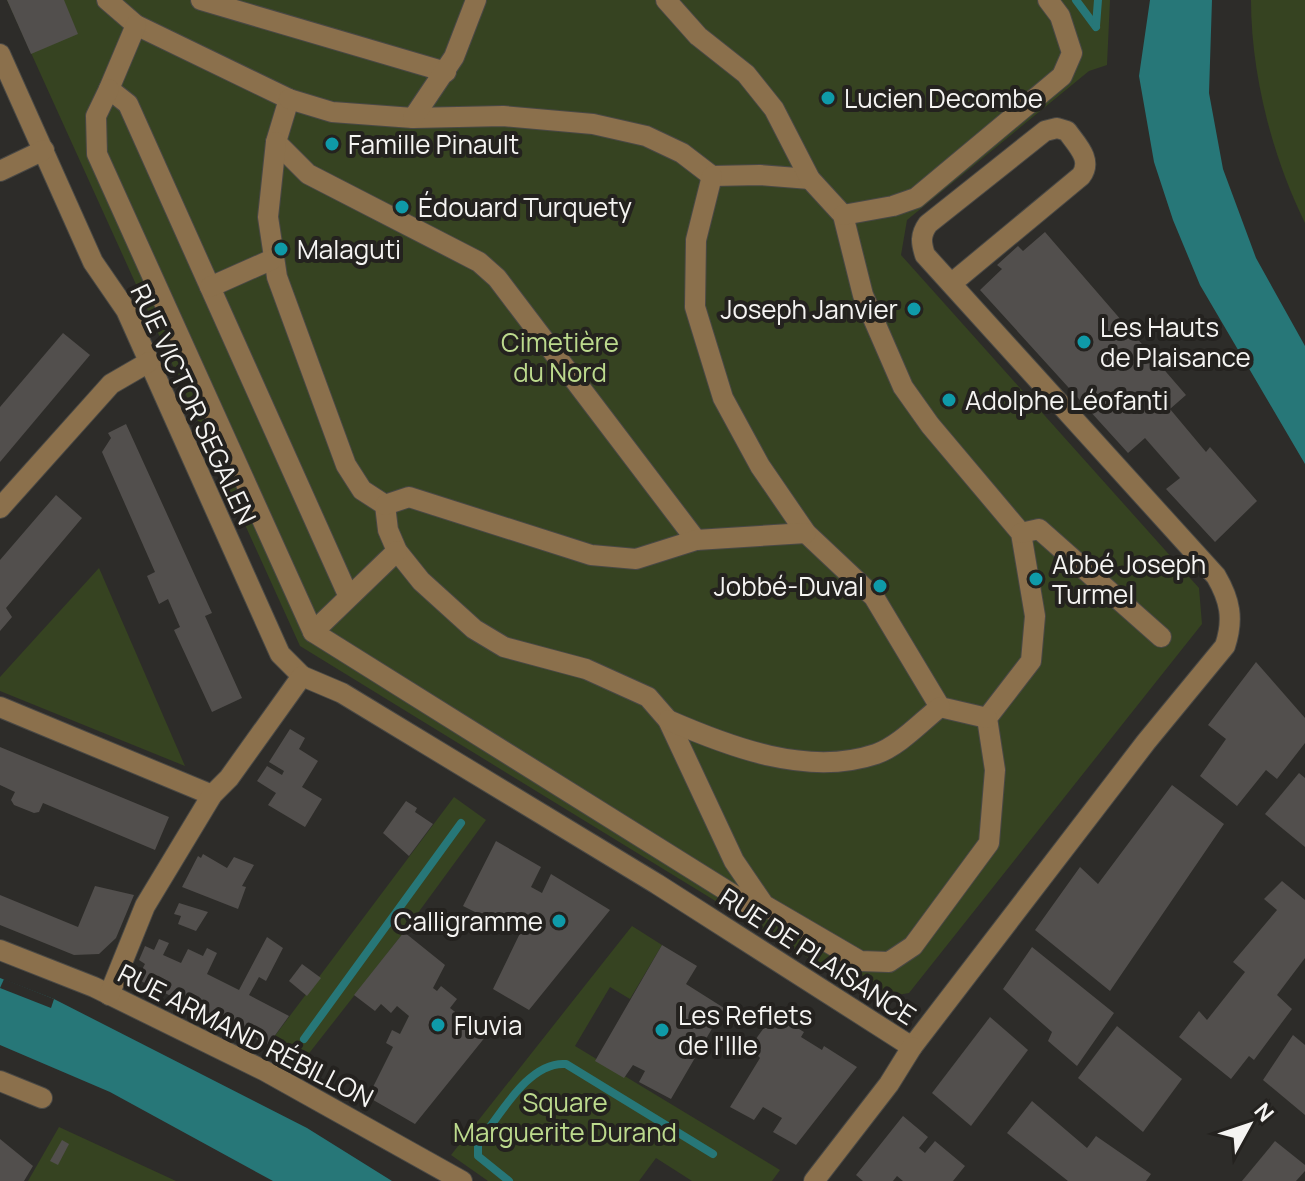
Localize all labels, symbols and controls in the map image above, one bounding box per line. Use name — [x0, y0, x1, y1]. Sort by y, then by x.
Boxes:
place label: Lucien Decombe — [844, 80, 1043, 116]
marker: Lucien Decombe — [819, 89, 837, 107]
place label: Famille Pinault — [348, 126, 519, 162]
marker: Famille Pinault — [323, 135, 341, 153]
place label: Édouard Turquety — [418, 189, 632, 225]
marker: Édouard Turquety — [393, 198, 411, 216]
place label: Malaguti — [297, 231, 401, 267]
marker: Malaguti — [272, 240, 290, 258]
street label: RUE VICTOR SEGALEN — [122, 278, 266, 530]
place label: Joseph Janvier — [720, 291, 898, 327]
marker: Joseph Janvier — [905, 300, 923, 318]
place label: Les Hauts de Plaisance — [1100, 309, 1251, 375]
park label: Cimetière du Nord — [501, 324, 619, 390]
marker: Les Hauts de Plaisance — [1075, 333, 1093, 351]
place label: Adolphe Léofanti — [965, 382, 1169, 418]
marker: Adolphe Léofanti — [940, 391, 958, 409]
place label: Abbé Joseph Turmel — [1052, 546, 1206, 612]
place label: Jobbé-Duval — [714, 568, 864, 604]
marker: Abbé Joseph Turmel — [1027, 570, 1045, 588]
marker: Jobbé-Duval — [871, 577, 889, 595]
street label: RUE DE PLAISANCE — [713, 879, 923, 1033]
place label: Calligramme — [394, 903, 543, 939]
marker: Calligramme — [550, 912, 568, 930]
street label: RUE ARMAND RÉBILLON — [112, 955, 380, 1115]
place label: Les Reflets de l'Ille — [678, 997, 812, 1063]
place label: Fluvia — [454, 1007, 522, 1043]
marker: Fluvia — [429, 1016, 447, 1034]
marker: Les Reflets de l'Ille — [653, 1021, 671, 1039]
park label: Square Marguerite Durand — [453, 1084, 677, 1150]
north arrow — [1209, 1085, 1289, 1165]
text: N — [1248, 1096, 1281, 1128]

